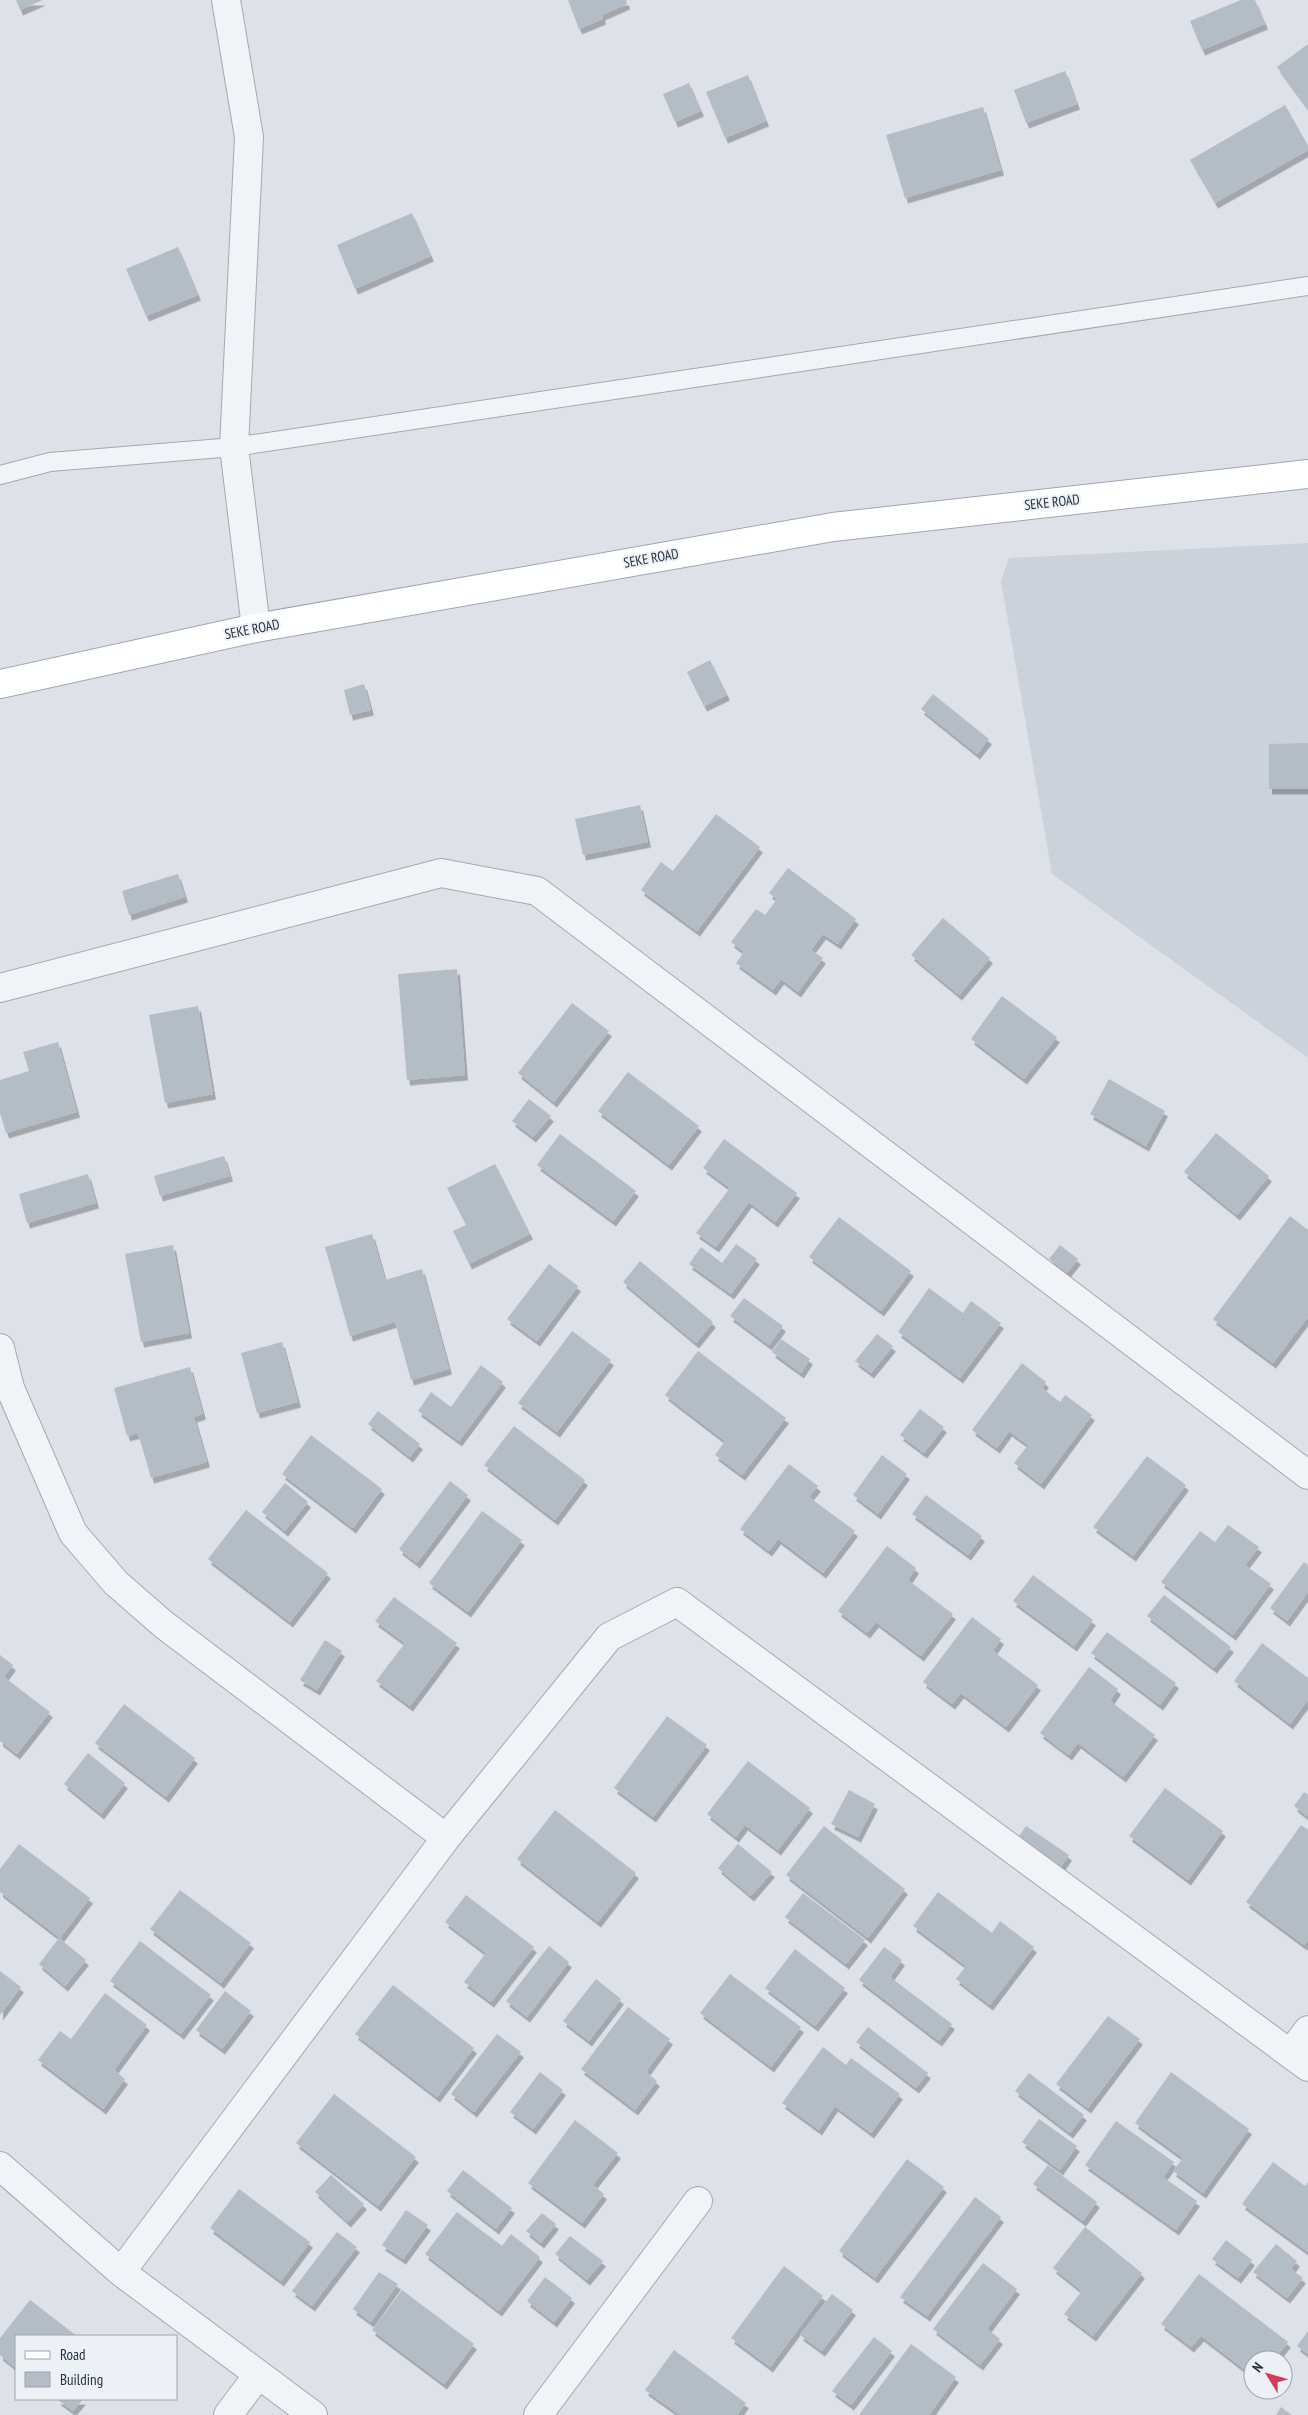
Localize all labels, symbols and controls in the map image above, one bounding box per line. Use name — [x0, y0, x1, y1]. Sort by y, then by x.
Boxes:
street label: SEKE ROAD — [1023, 490, 1081, 514]
street label: SEKE ROAD — [622, 544, 680, 572]
street label: SEKE ROAD — [223, 615, 281, 643]
legend — [15, 2335, 178, 2400]
text: Road — [60, 2345, 86, 2364]
north arrow — [1243, 2350, 1293, 2400]
text: N — [1248, 2359, 1267, 2376]
text: Building — [60, 2370, 103, 2389]

